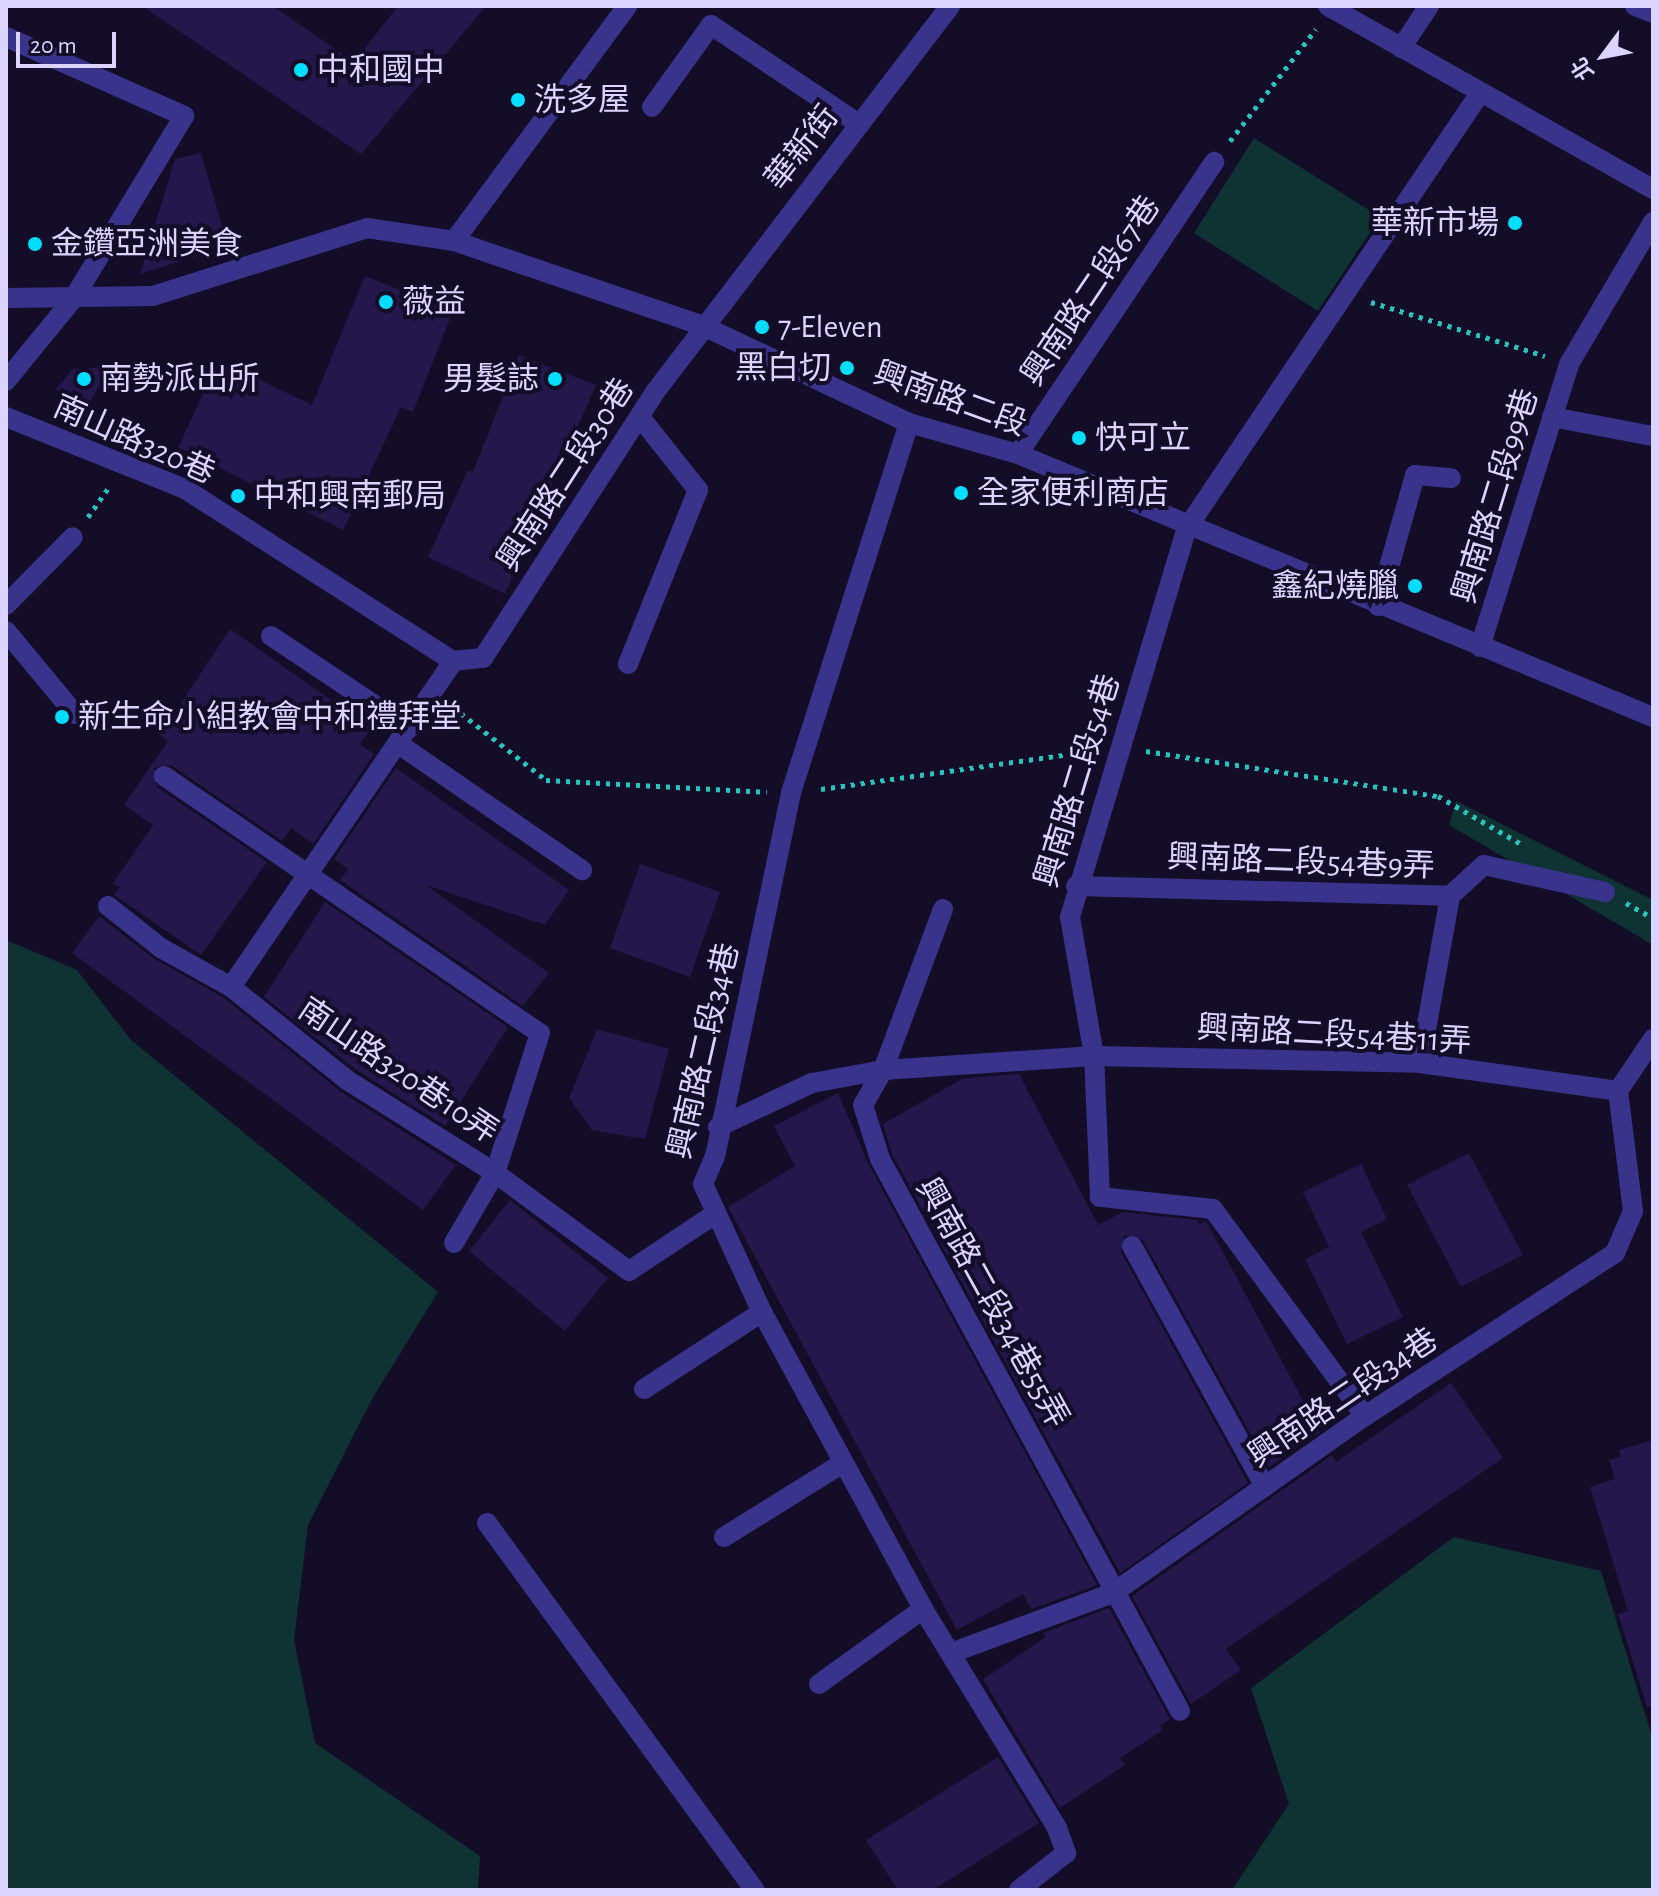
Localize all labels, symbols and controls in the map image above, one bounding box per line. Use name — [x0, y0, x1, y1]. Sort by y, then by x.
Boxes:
scale bar — [20, 16, 120, 66]
north arrow — [1563, 16, 1643, 96]
text: 20 m — [30, 34, 77, 58]
place label: 中和國中 — [317, 51, 445, 89]
text: 北 — [1567, 54, 1598, 84]
marker: 中和國中 — [292, 61, 310, 79]
place label: 洗多屋 — [534, 81, 630, 119]
marker: 洗多屋 — [509, 91, 527, 109]
street label: 華新街 — [757, 98, 847, 198]
street label: 興南路二段67巷 — [1013, 189, 1169, 393]
place label: 華新市場 — [1371, 204, 1499, 242]
marker: 華新市場 — [1506, 214, 1524, 232]
place label: 金鑽亞洲美食 — [51, 225, 243, 263]
marker: 金鑽亞洲美食 — [26, 235, 44, 253]
place label: 薇益 — [402, 283, 466, 321]
marker: 薇益 — [377, 293, 395, 311]
place label: 7-Eleven — [778, 308, 883, 346]
marker: 7-Eleven — [753, 318, 771, 336]
place label: 黑白切 — [735, 349, 831, 387]
street label: 興南路二段 — [868, 354, 1032, 444]
marker: 黑白切 — [838, 359, 856, 377]
place label: 南勢派出所 — [100, 360, 260, 398]
place label: 男髮誌 — [443, 360, 539, 398]
marker: 南勢派出所 — [75, 370, 93, 388]
marker: 男髮誌 — [546, 370, 564, 388]
street label: 興南路二段30巷 — [489, 371, 643, 579]
street label: 興南路二段99巷 — [1445, 384, 1547, 608]
street label: 南山路320巷 — [47, 387, 221, 493]
place label: 快可立 — [1095, 419, 1191, 457]
marker: 快可立 — [1070, 429, 1088, 447]
place label: 全家便利商店 — [977, 474, 1169, 512]
place label: 中和興南郵局 — [254, 477, 446, 515]
marker: 全家便利商店 — [952, 484, 970, 502]
marker: 中和興南郵局 — [229, 487, 247, 505]
place label: 鑫紀燒臘 — [1271, 567, 1399, 605]
marker: 鑫紀燒臘 — [1406, 577, 1424, 595]
street label: 興南路二段54巷 — [1027, 670, 1129, 892]
place label: 新生命小組教會中和禮拜堂 — [78, 698, 462, 736]
marker: 新生命小組教會中和禮拜堂 — [53, 708, 71, 726]
street label: 興南路二段54巷9弄 — [1167, 838, 1435, 886]
street label: 興南路二段34巷 — [660, 939, 748, 1163]
street label: 南山路320巷10弄 — [291, 990, 505, 1152]
street label: 興南路二段54巷11弄 — [1196, 1009, 1472, 1061]
street label: 興南路二段34巷55弄 — [907, 1172, 1077, 1434]
street label: 興南路二段34巷 — [1241, 1320, 1445, 1476]

